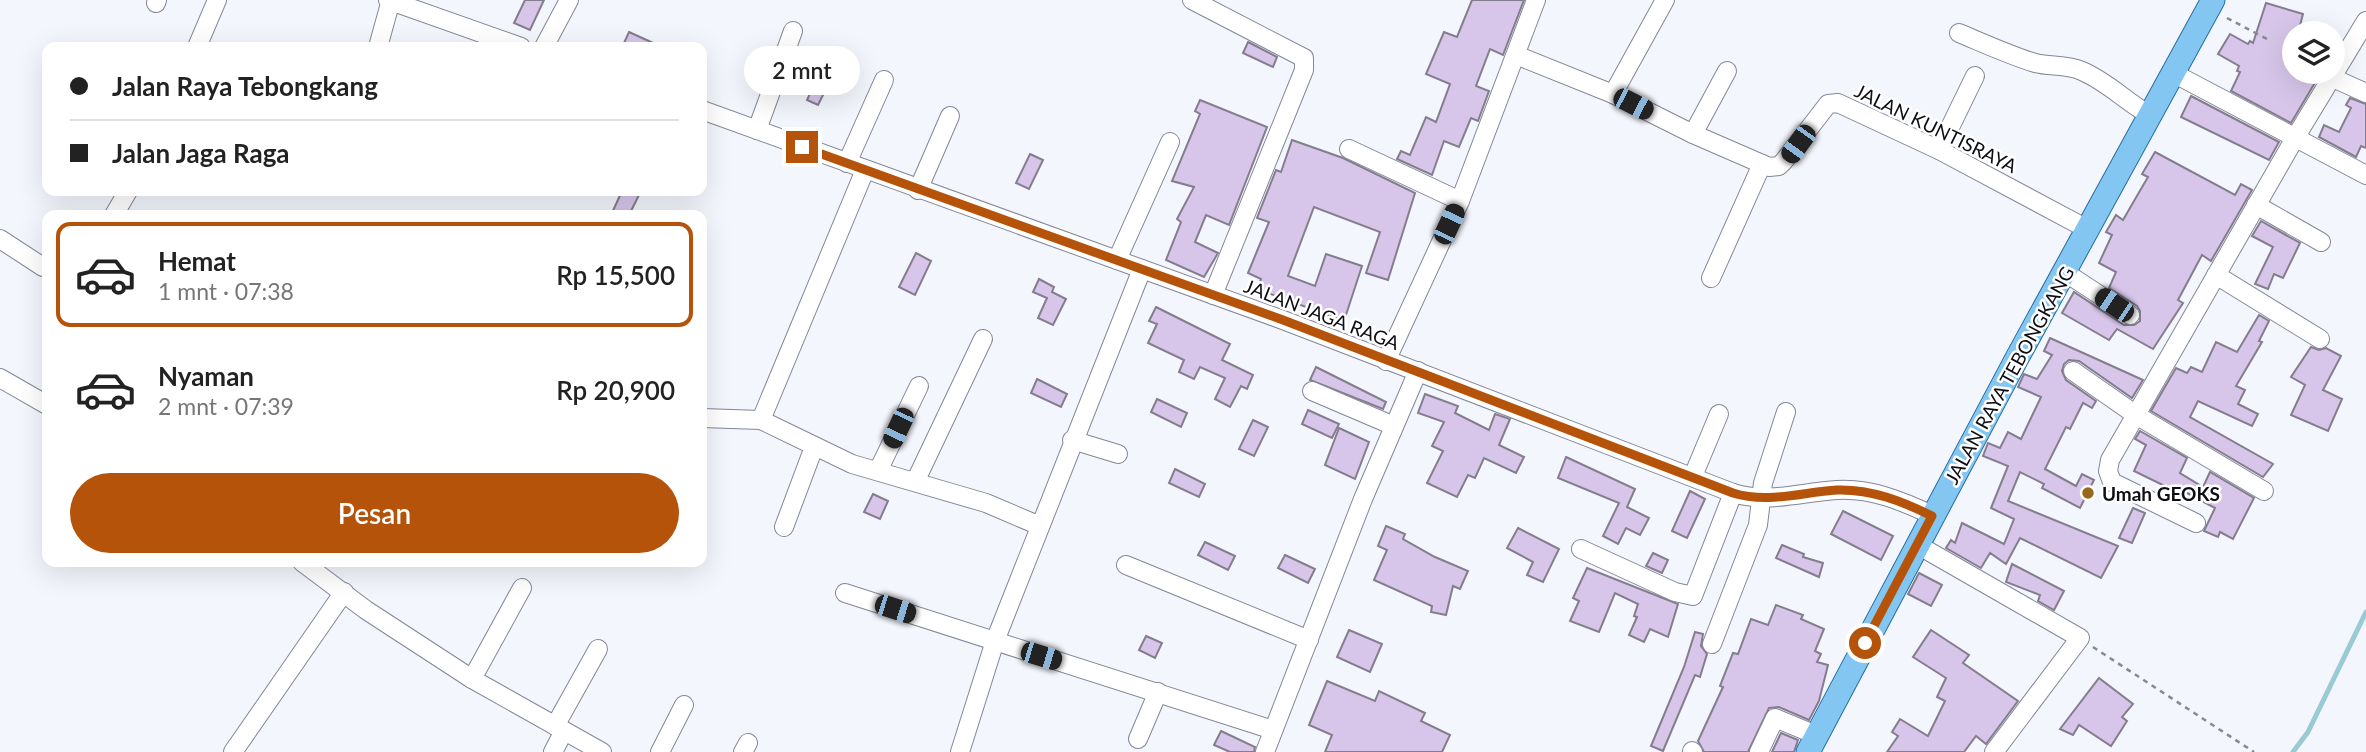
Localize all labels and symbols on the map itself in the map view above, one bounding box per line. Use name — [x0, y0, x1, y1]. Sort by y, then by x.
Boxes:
callout: 2 mnt — [744, 46, 860, 94]
street label: JALAN KUNTISRAYA — [1851, 79, 2021, 177]
car — [1610, 85, 1657, 123]
car — [1778, 121, 1819, 167]
route end — [786, 131, 818, 163]
car — [1431, 201, 1468, 247]
street label: JALAN RAYA TEBONGKANG — [1940, 262, 2078, 488]
street label: JALAN JAGA RAGA — [1241, 274, 1403, 354]
car — [2091, 285, 2138, 325]
car — [880, 405, 917, 451]
place label: Umah GEOKS — [2102, 482, 2220, 505]
marker: Umah GEOKS — [2080, 485, 2096, 501]
car — [872, 593, 919, 625]
route start — [1849, 627, 1881, 659]
car — [1018, 640, 1065, 672]

